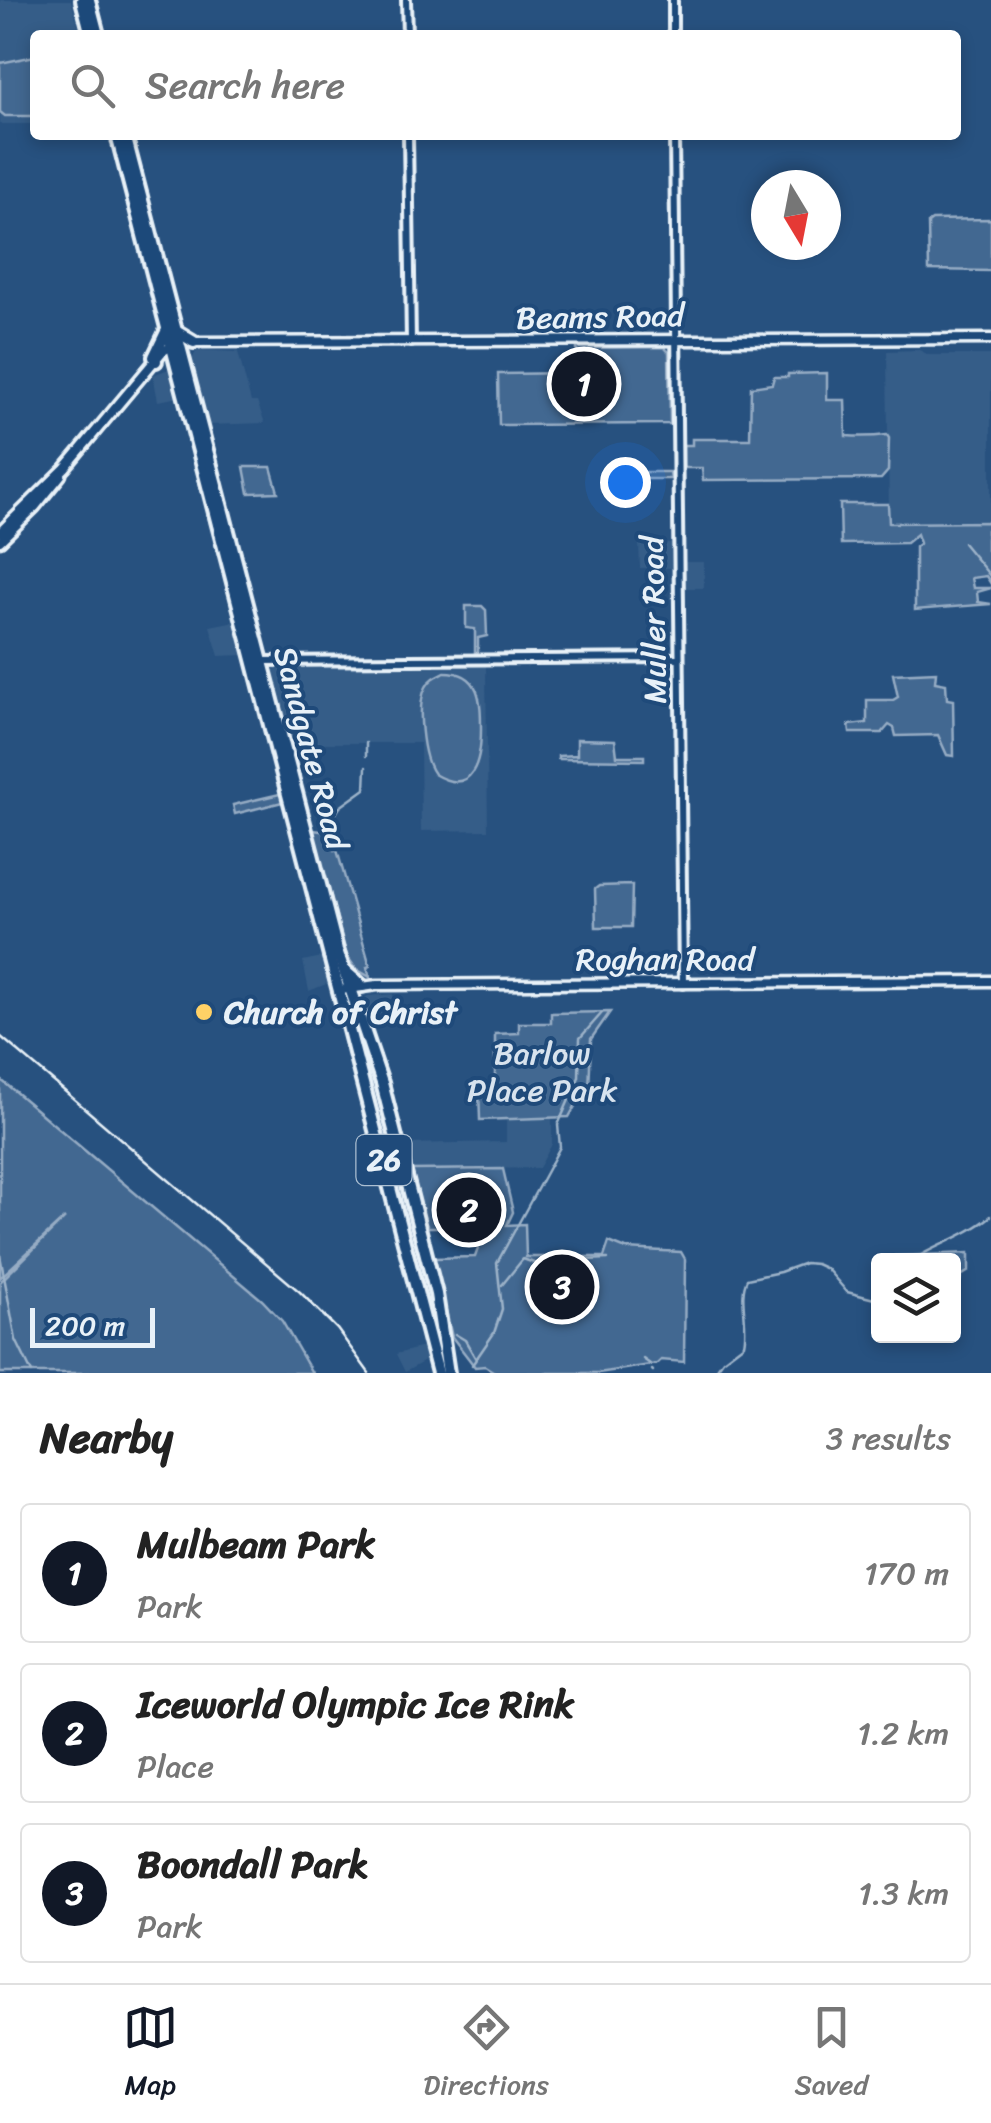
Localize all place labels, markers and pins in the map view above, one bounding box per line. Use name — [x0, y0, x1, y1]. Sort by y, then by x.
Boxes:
pin: 1 — [552, 346, 616, 422]
place label: Church of Christ — [223, 984, 459, 1041]
marker: Church of Christ — [193, 1001, 215, 1023]
pin: 2 — [436, 1172, 502, 1248]
pin: 3 — [530, 1250, 594, 1324]

